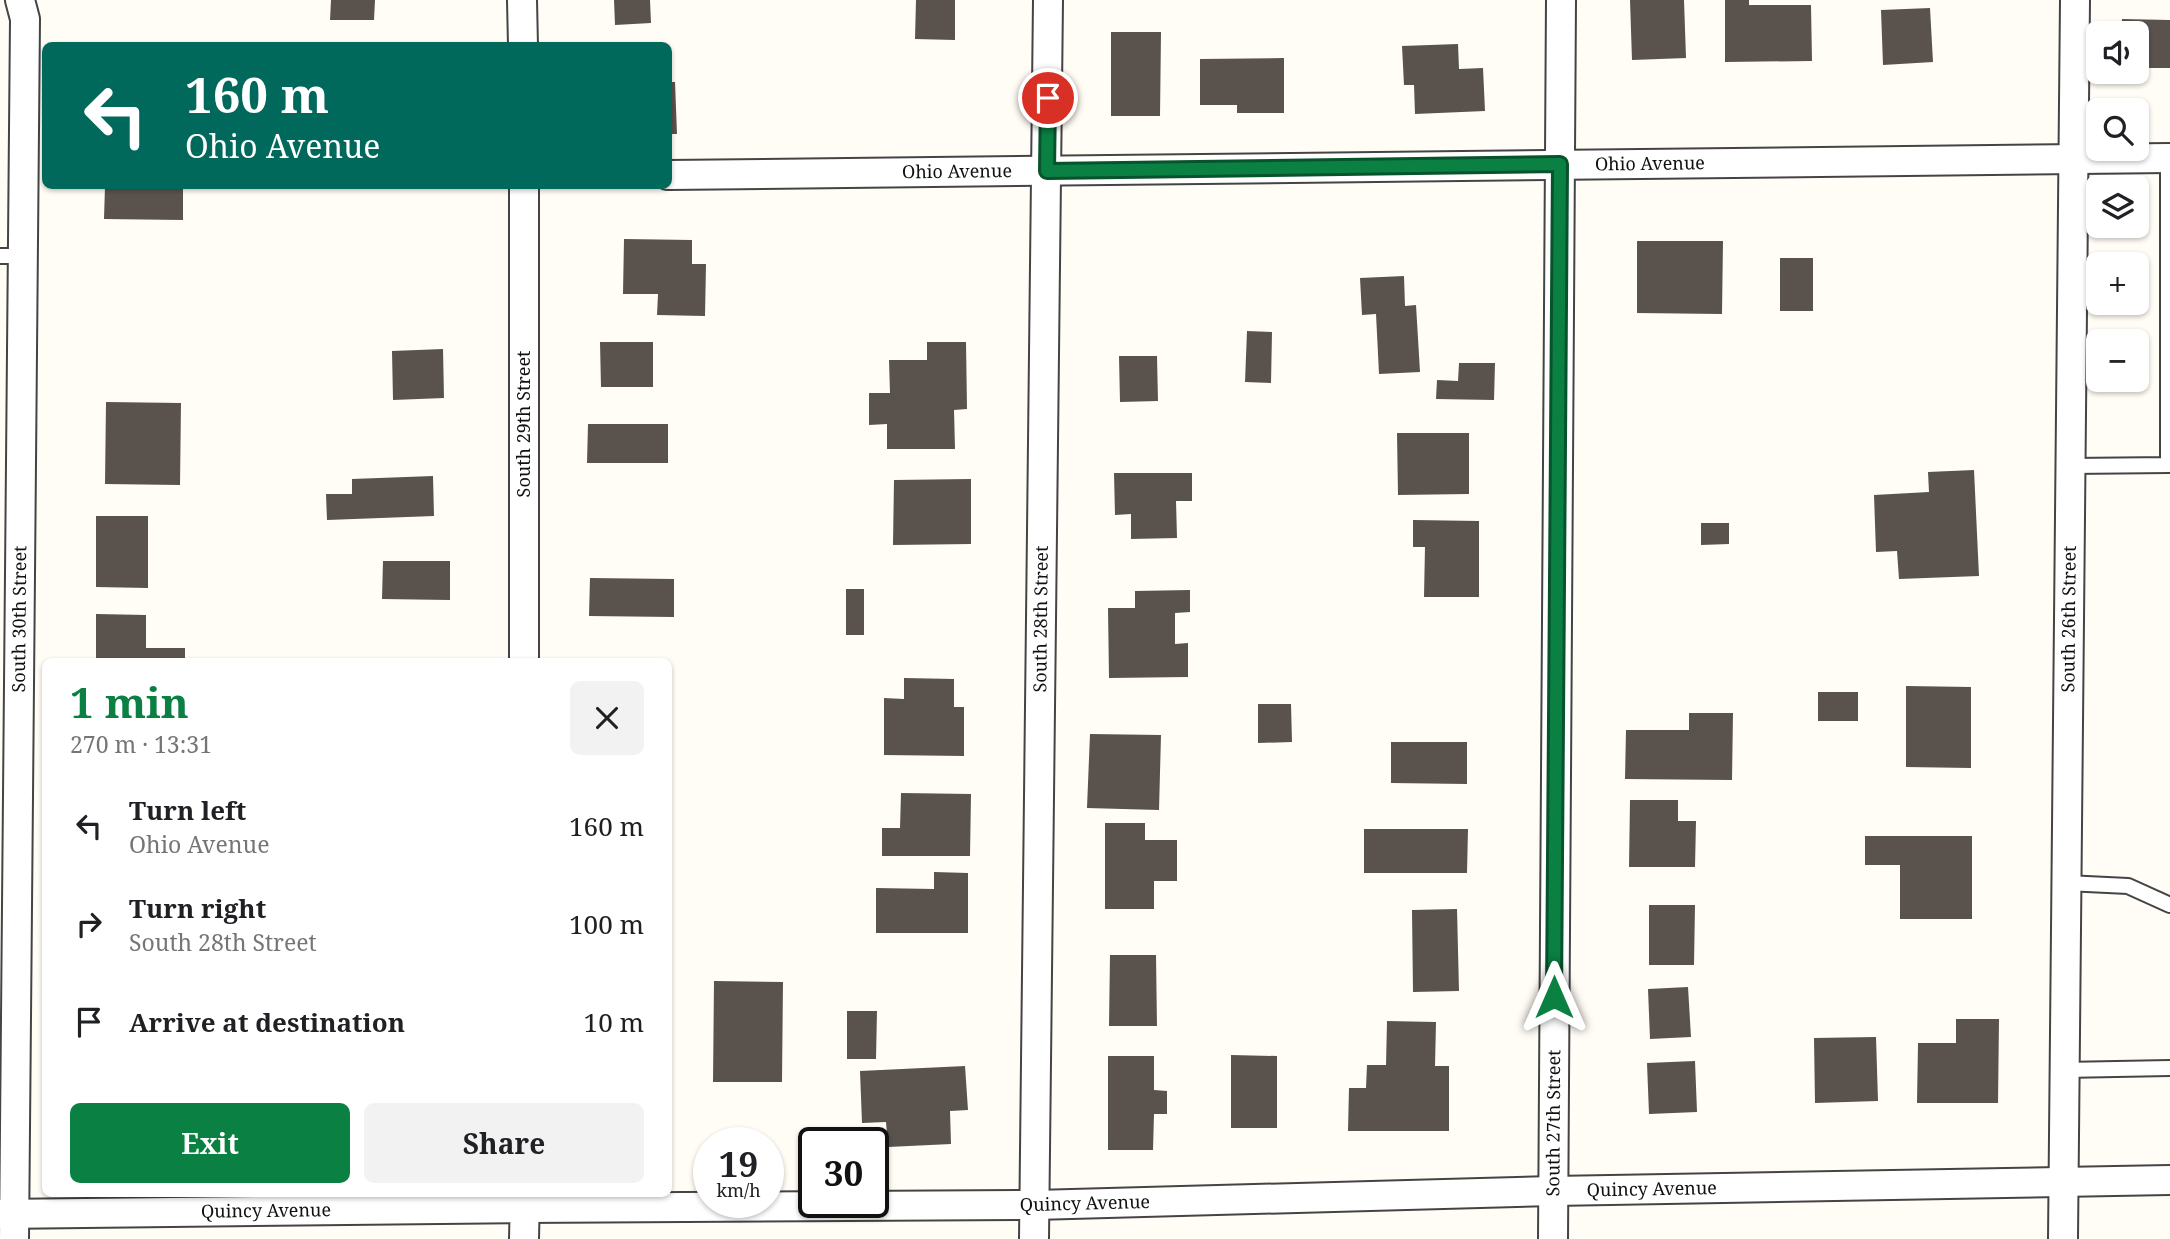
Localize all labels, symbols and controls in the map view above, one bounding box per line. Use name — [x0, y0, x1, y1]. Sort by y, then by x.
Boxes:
map controls — [2086, 21, 2149, 392]
button: sound — [2086, 21, 2149, 84]
text: 160 m — [185, 61, 329, 127]
pin — [1018, 68, 1078, 128]
icon: left — [70, 70, 161, 161]
icon: arrive — [1029, 79, 1067, 117]
button: search — [2086, 98, 2149, 161]
text: Ohio Avenue — [185, 124, 380, 167]
street label: Ohio Avenue — [1595, 150, 1705, 176]
street label: Ohio Avenue — [902, 158, 1012, 183]
button: layers — [2086, 175, 2149, 238]
button: + — [2086, 252, 2149, 315]
button: − — [2086, 329, 2149, 392]
street label: South 29th Street — [511, 351, 535, 497]
street label: South 30th Street — [6, 545, 31, 693]
street label: South 28th Street — [1027, 545, 1053, 693]
street label: South 26th Street — [2055, 545, 2081, 693]
text: 1 min — [70, 673, 189, 730]
button: close — [570, 681, 644, 755]
text: 270 m · 13:31 — [70, 728, 212, 760]
text: Turn left — [129, 792, 246, 828]
icon: left — [70, 807, 108, 845]
text: 160 m — [569, 808, 644, 844]
text: Ohio Avenue — [129, 828, 269, 860]
text: Turn right — [129, 890, 266, 926]
icon: right — [70, 905, 108, 943]
text: 100 m — [569, 906, 644, 942]
text: South 28th Street — [129, 926, 317, 958]
position arrow — [1517, 960, 1591, 1034]
icon: arrive — [70, 1003, 108, 1041]
text: Arrive at destination — [129, 1004, 405, 1040]
text: 10 m — [584, 1004, 644, 1040]
street label: South 27th Street — [1540, 1049, 1565, 1197]
button: Exit — [70, 1103, 350, 1183]
button: Share — [364, 1103, 644, 1183]
speed limit sign: 30 — [798, 1127, 889, 1218]
text: 19 — [719, 1140, 758, 1187]
street label: Quincy Avenue — [1586, 1175, 1717, 1201]
text: km/h — [716, 1178, 761, 1202]
street label: Quincy Avenue — [1020, 1189, 1150, 1216]
street label: Quincy Avenue — [201, 1197, 331, 1223]

